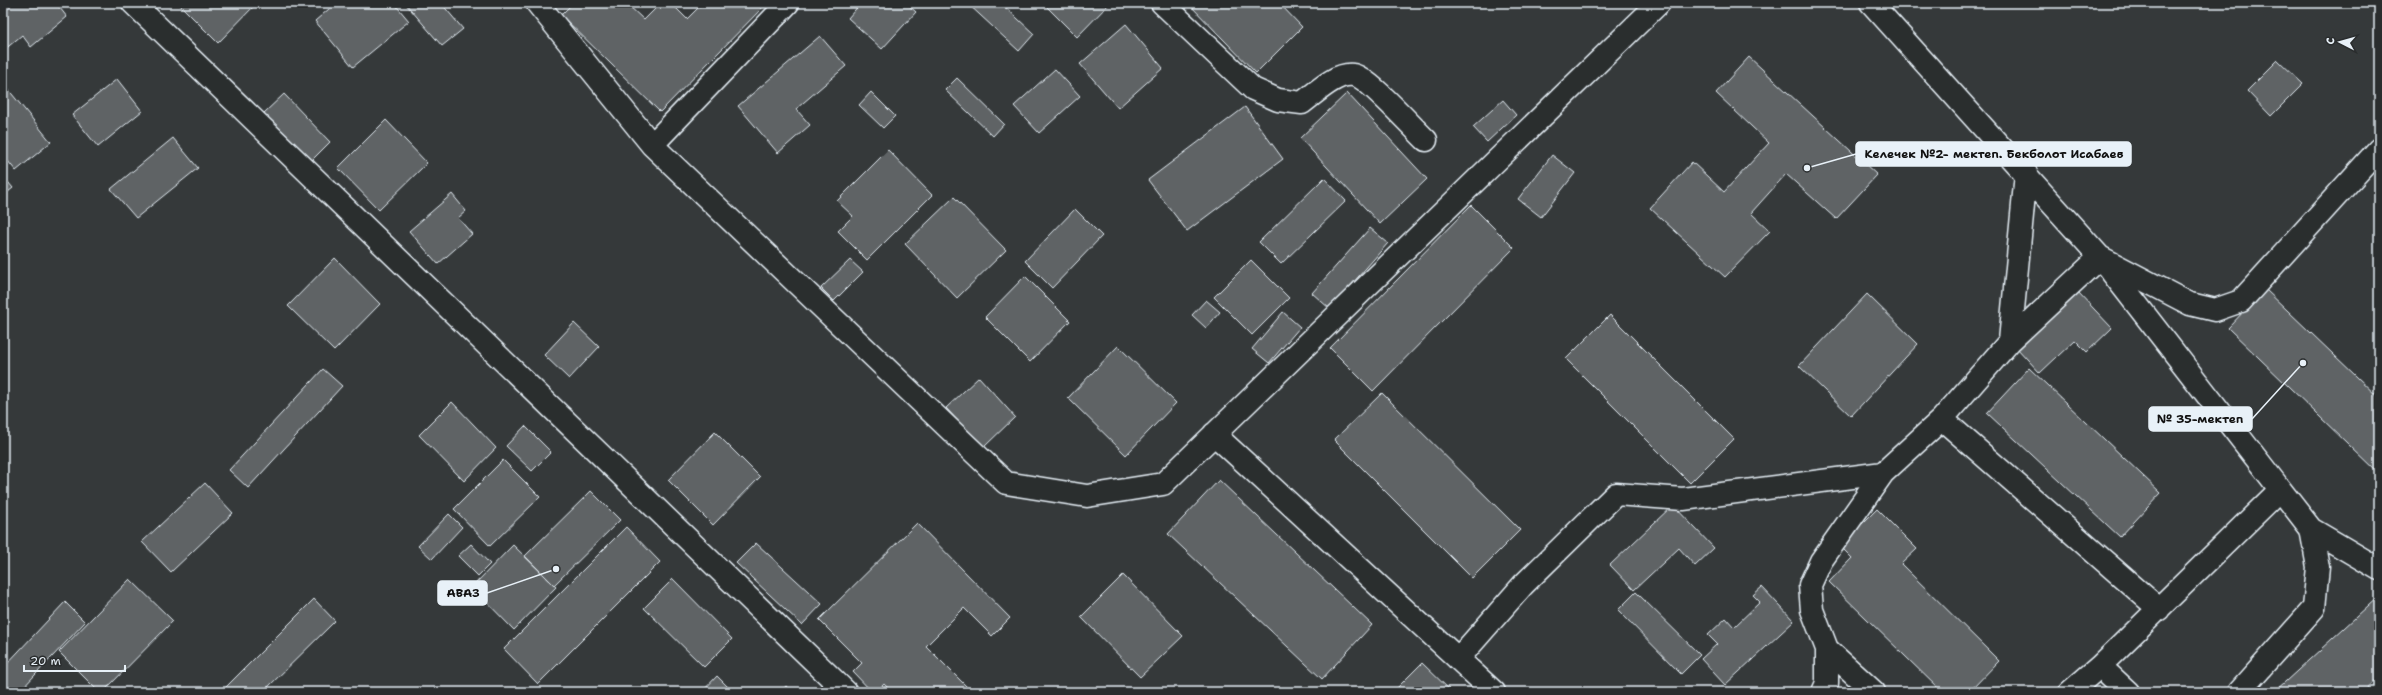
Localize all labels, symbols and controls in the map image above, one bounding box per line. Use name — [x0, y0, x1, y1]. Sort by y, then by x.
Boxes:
north arrow — [2320, 22, 2360, 62]
text: С — [2323, 37, 2338, 45]
callout: Келечек №2- мектеп. Бекболот Исабаев — [1856, 142, 2131, 166]
text: Келечек №2- мектеп. Бекболот Исабаев — [1865, 146, 2124, 162]
callout: № 35-мектеп — [2149, 407, 2252, 431]
text: № 35-мектеп — [2157, 411, 2244, 427]
callout: АВАЗ — [438, 581, 487, 605]
text: АВАЗ — [447, 585, 479, 601]
scale bar — [24, 647, 125, 673]
text: 20 m — [30, 653, 61, 669]

